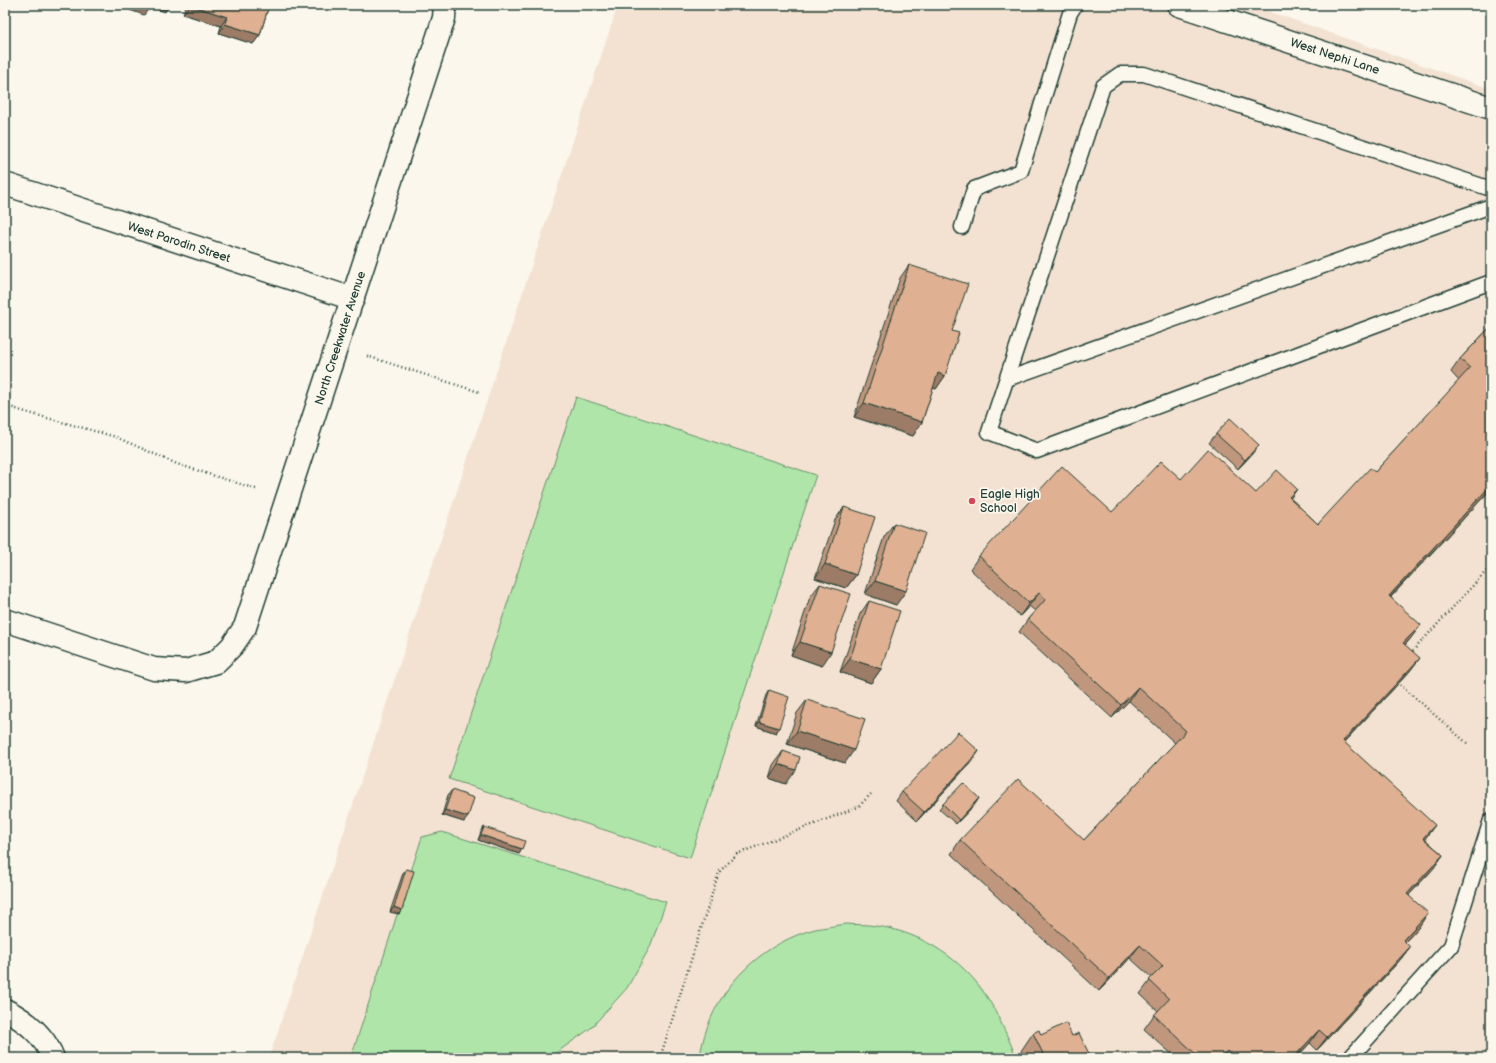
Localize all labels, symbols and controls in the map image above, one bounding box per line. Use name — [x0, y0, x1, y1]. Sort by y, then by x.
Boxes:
street label: West Nephi Lane — [1288, 35, 1382, 78]
street label: West Parodin Street — [125, 219, 233, 266]
street label: North Creekwater Avenue — [312, 269, 369, 407]
place label: Eagle High School — [980, 487, 1040, 516]
marker: Eagle High School — [967, 496, 977, 506]

